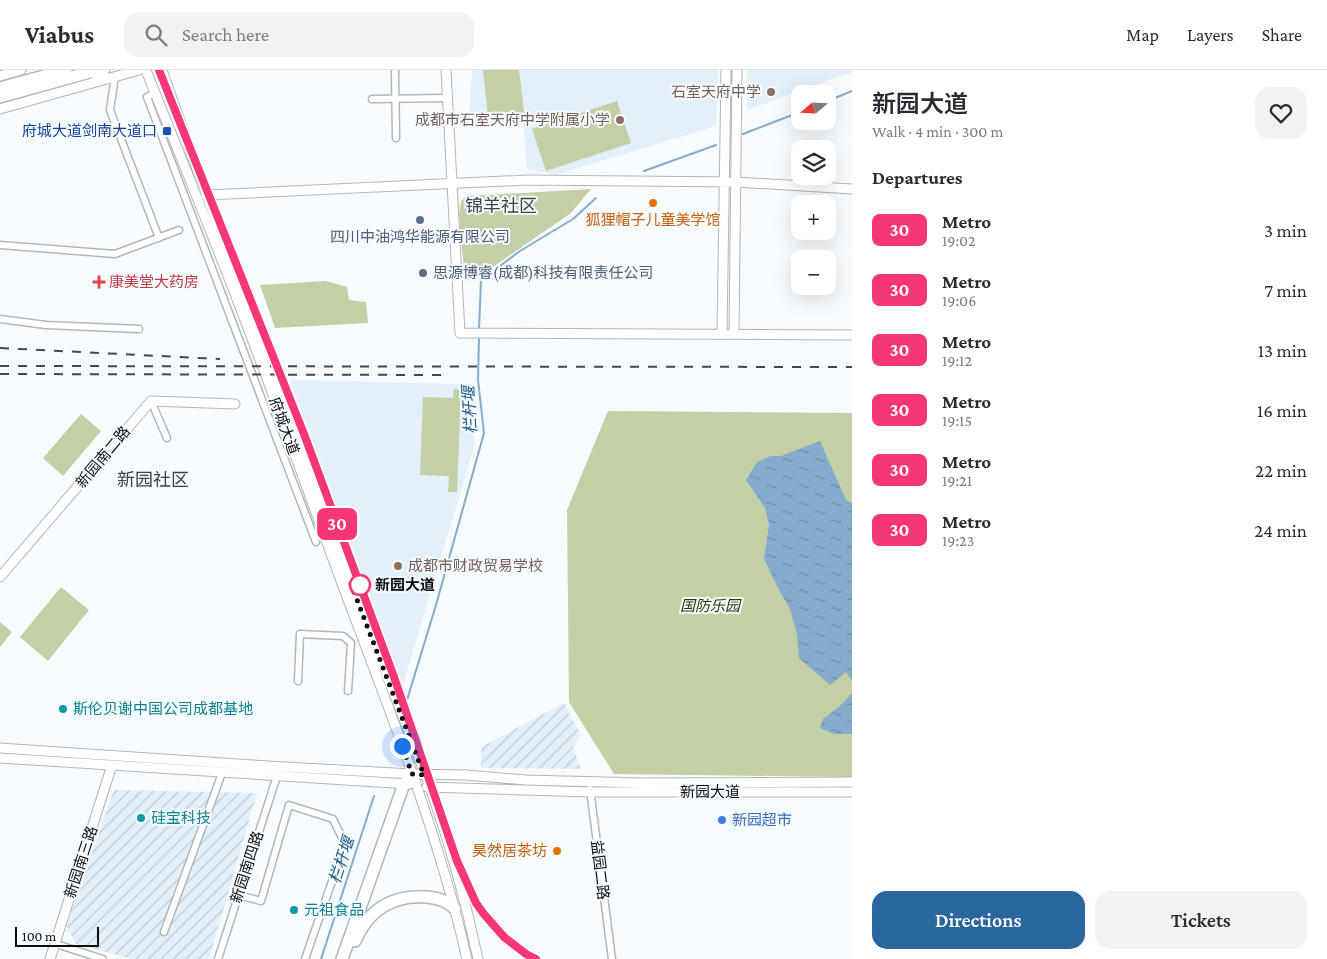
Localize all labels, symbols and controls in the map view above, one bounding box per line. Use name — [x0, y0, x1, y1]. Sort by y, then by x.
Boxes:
search box — [124, 12, 474, 57]
text: Viabus — [25, 21, 94, 48]
icon: search — [142, 21, 170, 49]
text: Search here — [182, 24, 269, 45]
text: Map — [1126, 25, 1159, 45]
text: Layers — [1187, 25, 1234, 45]
text: Share — [1262, 25, 1302, 45]
place label: 石室天府中学 — [671, 84, 761, 100]
north arrow — [791, 85, 836, 130]
map controls — [791, 85, 836, 295]
marker: 石室天府中学 — [765, 86, 777, 98]
button: heart — [1255, 87, 1307, 139]
text: 新园大道 — [872, 90, 968, 117]
place label: 成都市石室天府中学附属小学 — [415, 111, 610, 128]
marker: 成都市石室天府中学附属小学 — [614, 114, 626, 126]
place label: 府城大道剑南大道口 — [22, 122, 157, 139]
text: Walk · 4 min · 300 m — [872, 123, 1003, 140]
marker: 府城大道剑南大道口 — [161, 125, 173, 137]
button: layers — [791, 140, 836, 185]
text: Departures — [872, 167, 963, 188]
button: + — [791, 195, 836, 240]
district label: 锦羊社区 — [465, 196, 537, 216]
marker: 狐狸帽子儿童美学馆 — [647, 197, 659, 209]
text: Metro — [942, 211, 991, 232]
place label: 狐狸帽子儿童美学馆 — [585, 212, 721, 228]
marker: 四川中油鸿华能源有限公司 — [414, 214, 426, 226]
text: 30 — [890, 220, 909, 240]
text: 3 min — [1264, 220, 1307, 241]
place label: 四川中油鸿华能源有限公司 — [330, 228, 510, 245]
text: 19:02 — [942, 232, 976, 249]
button: − — [791, 250, 836, 295]
place label: 思源博睿(成都)科技有限责任公司 — [433, 264, 654, 282]
marker: 思源博睿(成都)科技有限责任公司 — [417, 267, 429, 279]
text: Metro — [942, 271, 991, 292]
place label: 康美堂大药房 — [109, 274, 199, 290]
marker: 康美堂大药房 — [93, 276, 105, 288]
text: 30 — [890, 280, 909, 300]
text: 7 min — [1264, 280, 1307, 301]
text: 19:06 — [942, 292, 976, 309]
text: Metro — [942, 331, 991, 352]
text: 30 — [890, 340, 909, 360]
text: 13 min — [1258, 340, 1307, 361]
text: 19:12 — [942, 352, 972, 369]
water label: 栏杆堰 — [460, 383, 479, 434]
text: Metro — [942, 391, 991, 412]
street label: 府城大道 — [266, 395, 302, 457]
text: 30 — [890, 400, 909, 420]
text: 16 min — [1257, 400, 1307, 421]
text: 19:15 — [942, 412, 972, 429]
street label: 新园南二路 — [73, 423, 133, 491]
text: Metro — [942, 451, 991, 472]
text: 30 — [890, 460, 909, 480]
text: 22 min — [1255, 460, 1307, 481]
district label: 新园社区 — [117, 470, 189, 490]
text: 19:21 — [942, 472, 972, 489]
line badge: 30 — [314, 508, 360, 540]
text: Metro — [942, 511, 991, 532]
text: 30 — [327, 514, 347, 534]
text: 30 — [890, 520, 909, 540]
text: 24 min — [1254, 520, 1307, 541]
text: 19:23 — [942, 532, 974, 549]
place label: 成都市财政贸易学校 — [408, 557, 543, 574]
marker: 成都市财政贸易学校 — [392, 560, 404, 572]
marker: 新园大道 — [349, 574, 371, 596]
place label: 新园大道 — [375, 577, 435, 593]
park label: 国防乐园 — [680, 598, 742, 614]
place label: 斯伦贝谢中国公司成都基地 — [73, 700, 253, 717]
marker: 斯伦贝谢中国公司成都基地 — [57, 703, 69, 715]
your location — [390, 734, 415, 759]
street label: 新园大道 — [680, 784, 740, 800]
place label: 硅宝科技 — [151, 810, 211, 826]
marker: 硅宝科技 — [135, 812, 147, 824]
place label: 新园超市 — [732, 812, 792, 828]
marker: 新园超市 — [716, 814, 728, 826]
street label: 新园南三路 — [62, 824, 100, 900]
street label: 新园南四路 — [228, 829, 266, 905]
water label: 栏杆堰 — [326, 832, 358, 886]
street label: 益园二路 — [588, 839, 612, 901]
place label: 昊然居茶坊 — [472, 842, 547, 859]
marker: 昊然居茶坊 — [551, 845, 563, 857]
button: Directions — [872, 891, 1085, 949]
button: Tickets — [1095, 891, 1307, 949]
place label: 元祖食品 — [304, 902, 364, 918]
marker: 元祖食品 — [288, 904, 300, 916]
scale bar — [15, 924, 99, 947]
text: 100 m — [22, 928, 56, 944]

